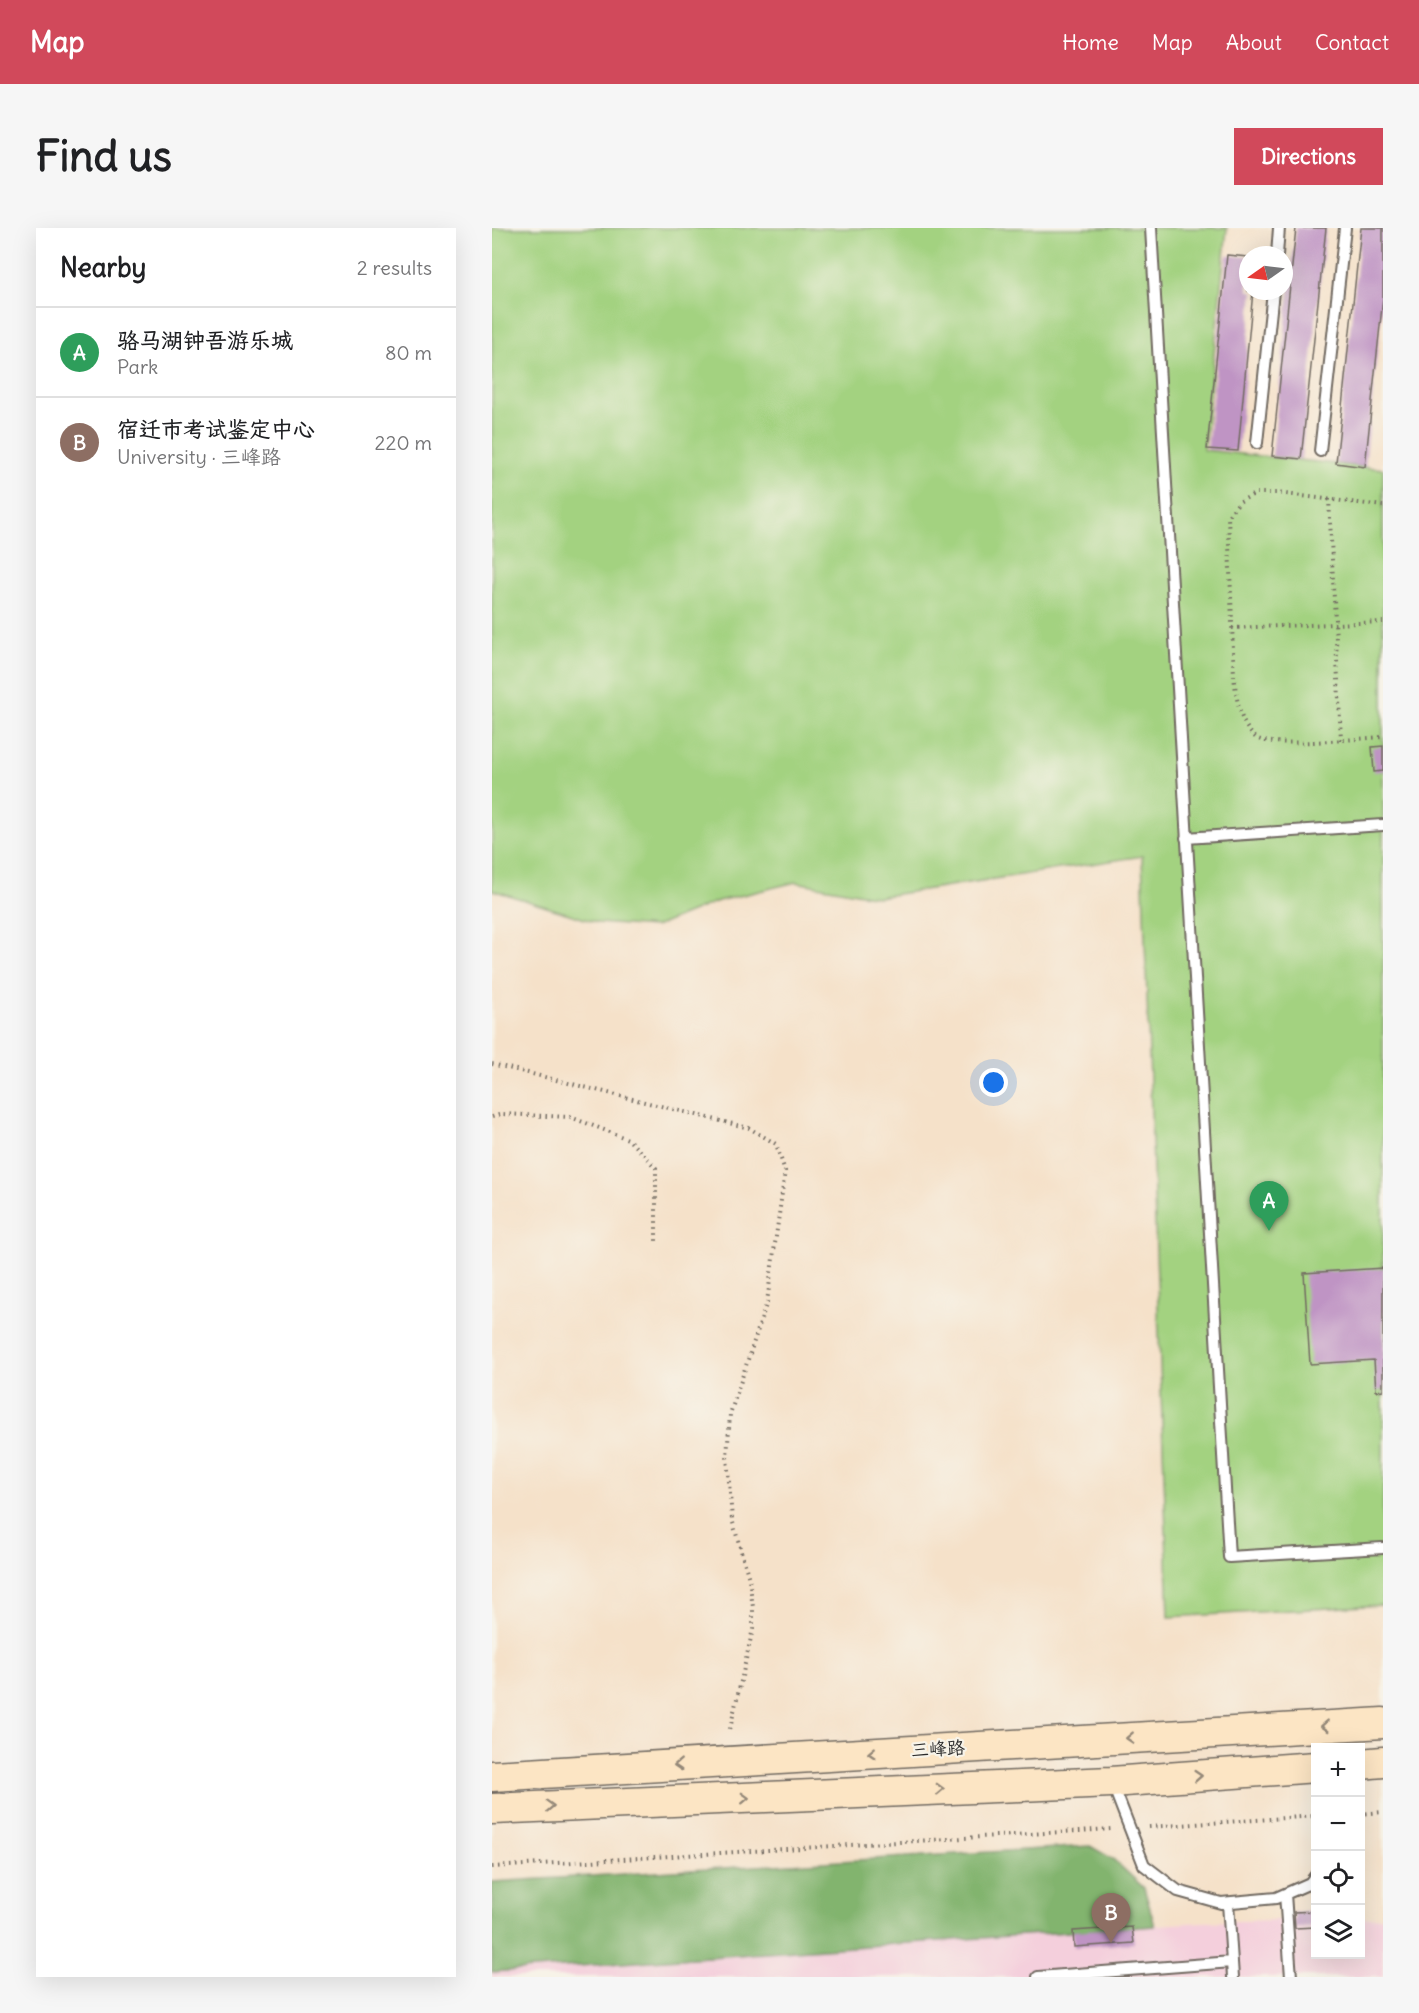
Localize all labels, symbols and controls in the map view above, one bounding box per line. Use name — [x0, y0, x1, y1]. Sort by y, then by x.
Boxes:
text: Map — [30, 24, 84, 60]
text: Home — [1062, 29, 1119, 56]
text: Map — [1152, 29, 1193, 56]
text: About — [1226, 29, 1282, 56]
text: Contact — [1315, 29, 1389, 56]
button: Directions — [1234, 128, 1383, 185]
text: Find us — [36, 130, 172, 182]
north arrow — [1239, 246, 1293, 300]
text: Nearby — [60, 251, 146, 284]
text: 2 results — [357, 255, 432, 280]
text: 骆马湖钟吾游乐城 — [117, 326, 293, 354]
text: A — [73, 340, 86, 365]
text: 80 m — [385, 340, 432, 365]
text: Park — [117, 354, 158, 379]
text: 宿迁市考试鉴定中心 — [117, 415, 315, 443]
text: B — [73, 430, 86, 455]
text: 220 m — [375, 430, 432, 455]
text: University · 三峰路 — [117, 444, 281, 469]
your location — [979, 1068, 1008, 1097]
pin: A — [1250, 1182, 1288, 1231]
one-way arrow — [1320, 1720, 1329, 1733]
one-way arrow — [1125, 1731, 1134, 1744]
street label: 三峰路 — [910, 1736, 966, 1761]
map controls — [1311, 1743, 1365, 1959]
button: + — [1311, 1743, 1365, 1797]
one-way arrow — [868, 1746, 877, 1759]
one-way arrow — [673, 1758, 682, 1771]
one-way arrow — [1193, 1769, 1202, 1782]
one-way arrow — [936, 1783, 945, 1796]
one-way arrow — [741, 1791, 750, 1804]
button: − — [1311, 1797, 1365, 1851]
one-way arrow — [546, 1800, 555, 1812]
button: locate — [1311, 1851, 1365, 1905]
pin: B — [1092, 1894, 1130, 1943]
button: layers — [1311, 1905, 1365, 1959]

